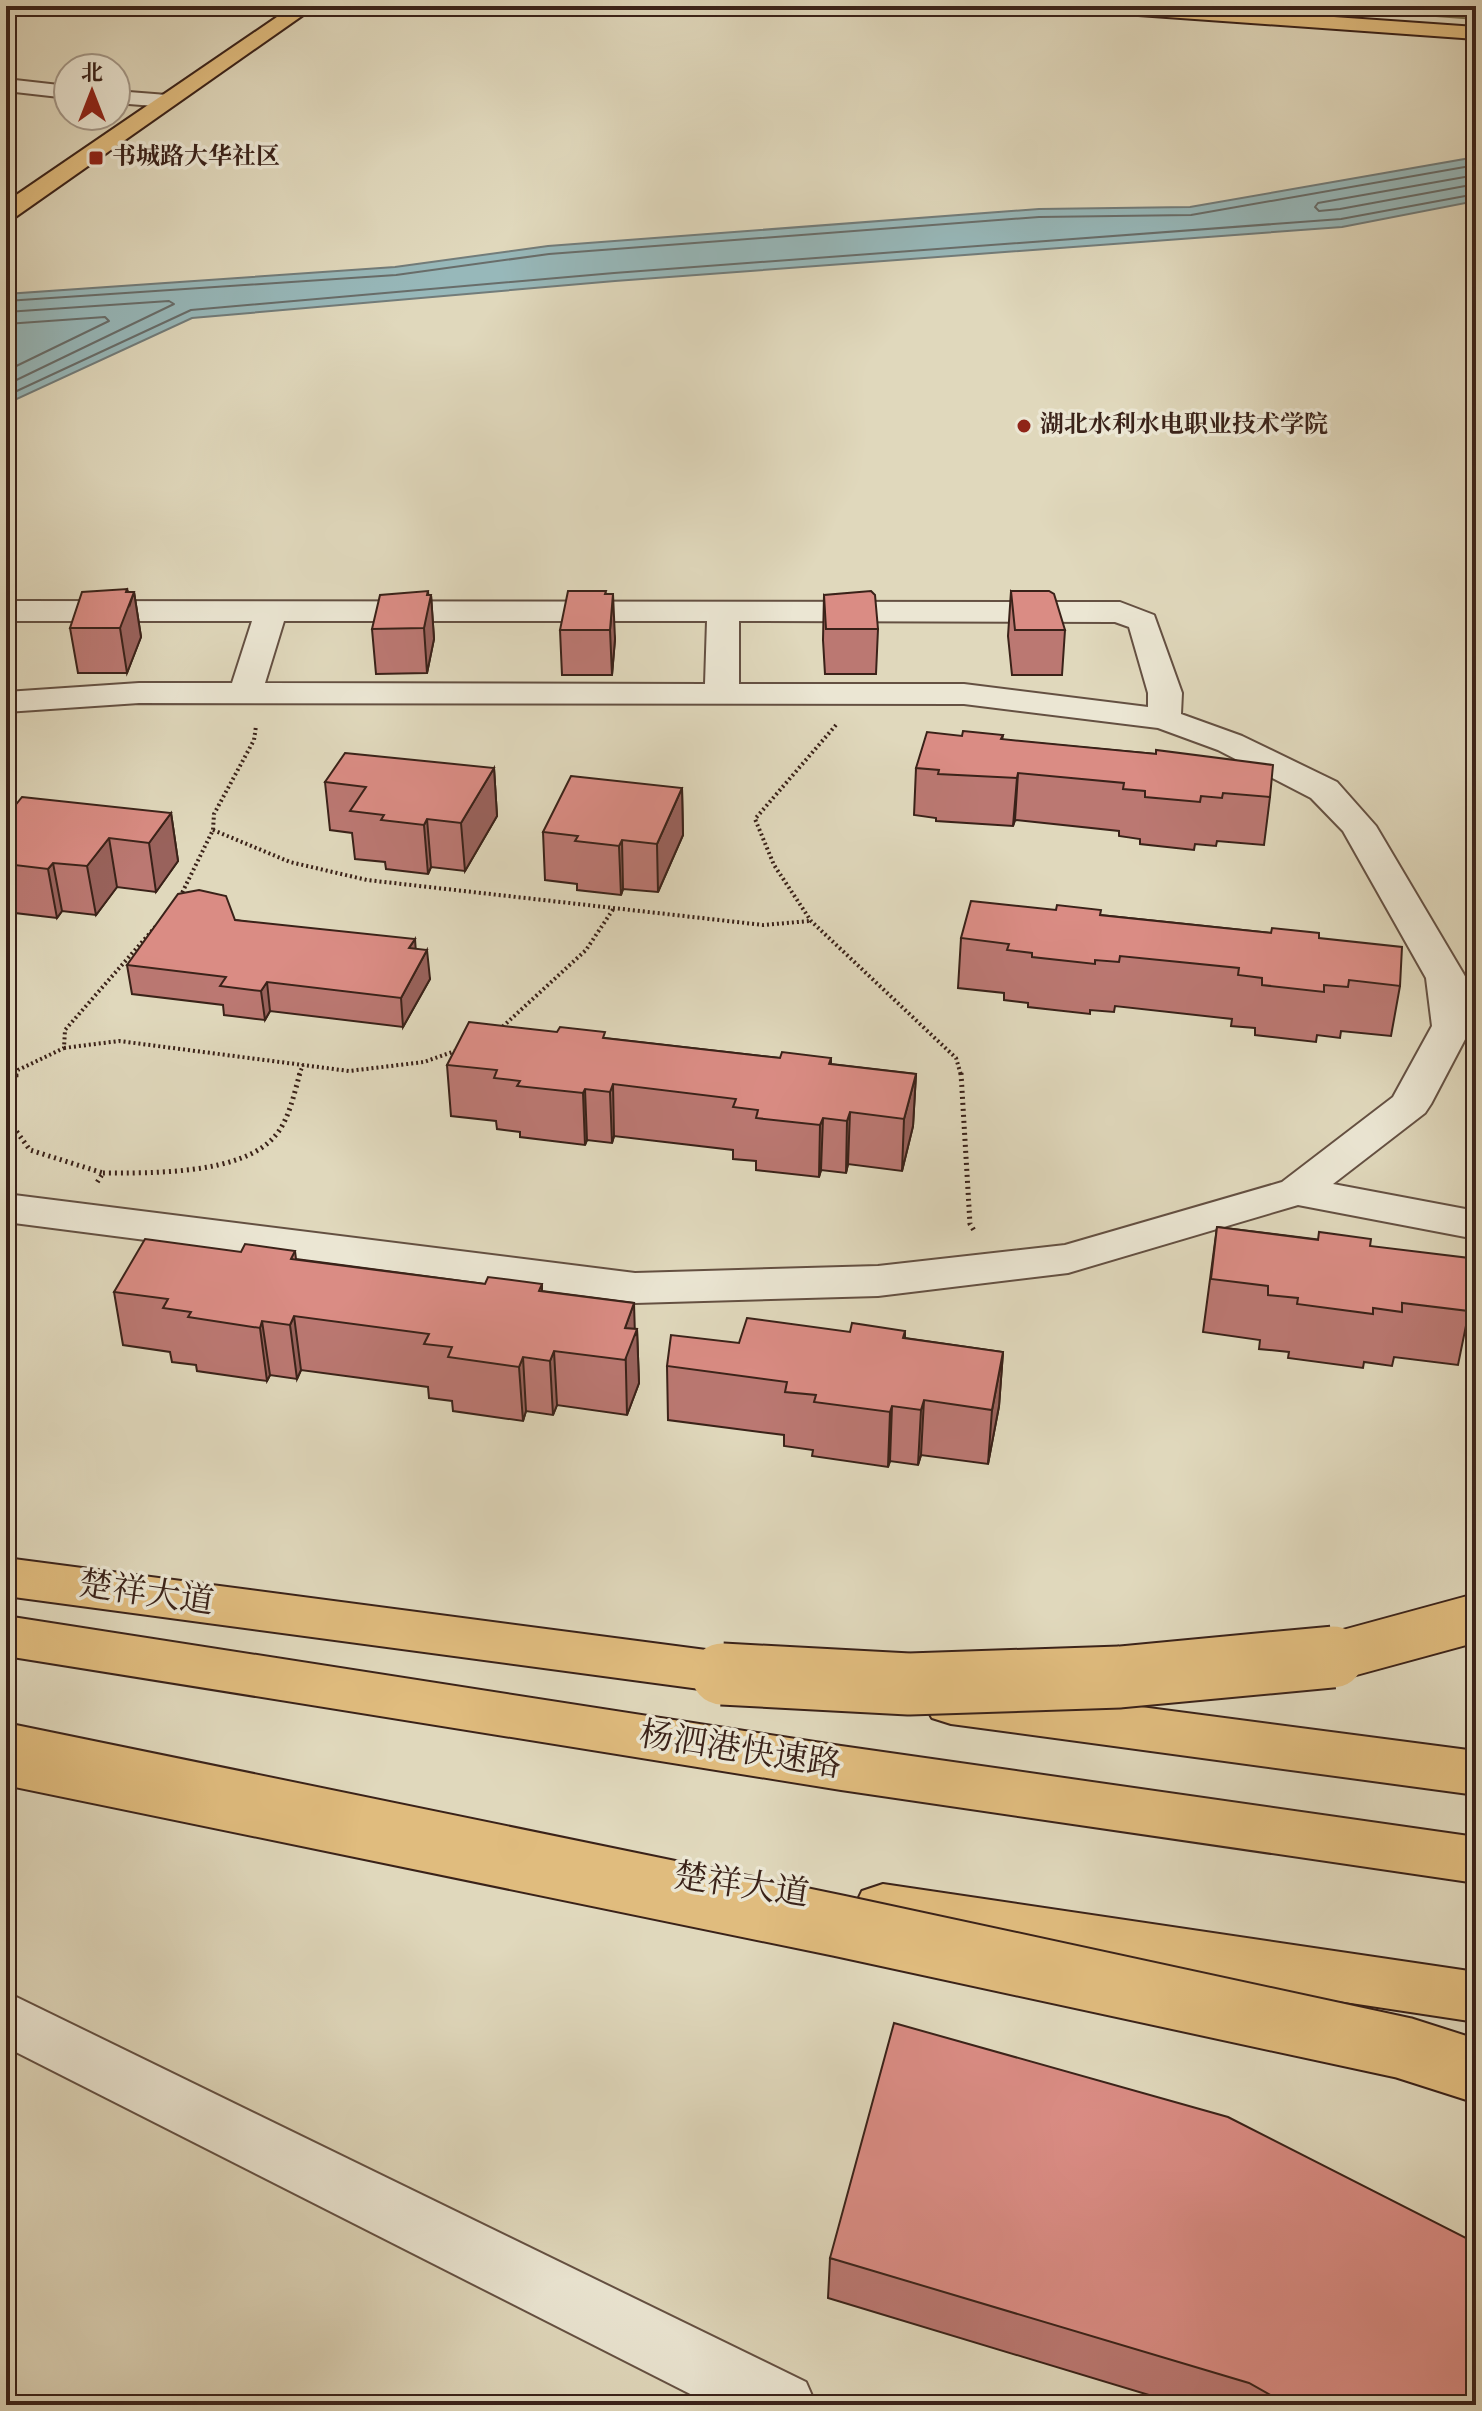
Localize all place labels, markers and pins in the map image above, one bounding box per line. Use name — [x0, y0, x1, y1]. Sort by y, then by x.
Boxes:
place label: 书城路大华社区 — [112, 141, 280, 175]
marker: 书城路大华社区 — [87, 149, 105, 167]
place label: 湖北水利水电职业技术学院 — [1040, 409, 1328, 443]
marker: 湖北水利水电职业技术学院 — [1015, 417, 1033, 435]

